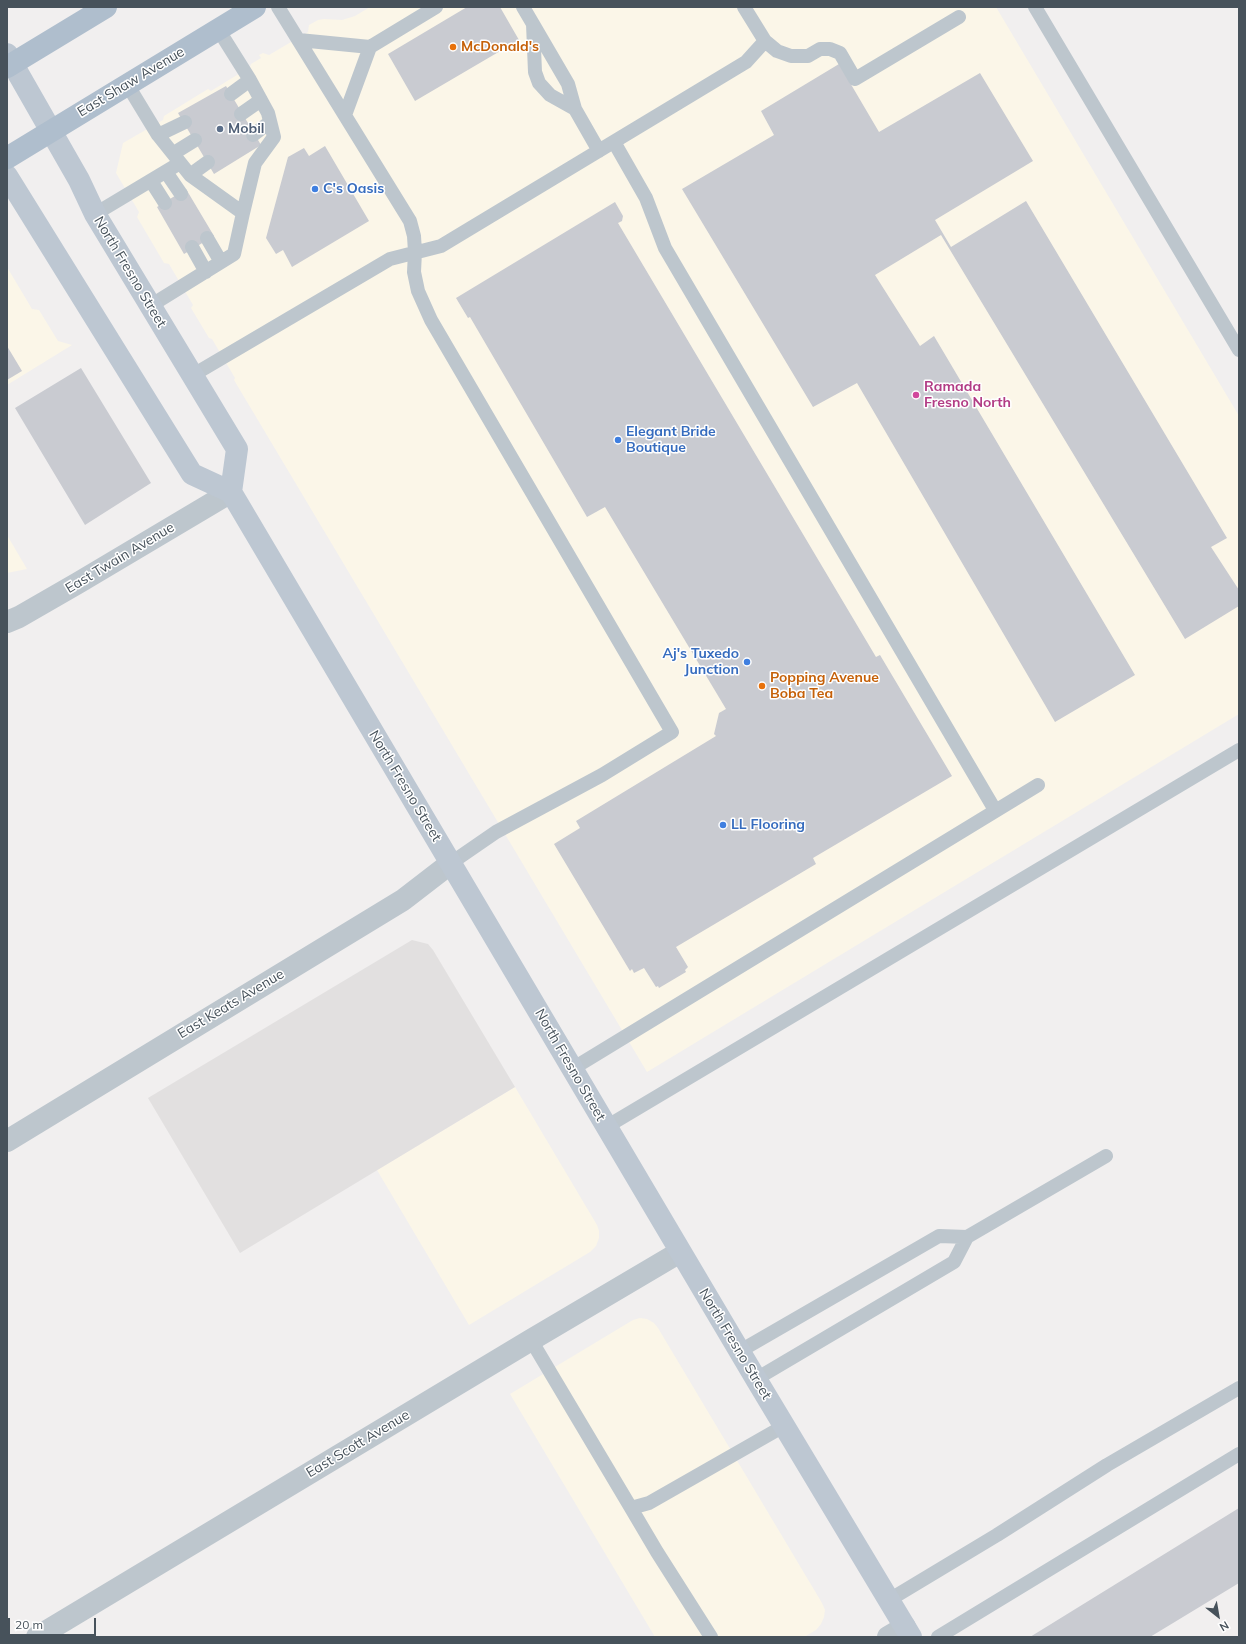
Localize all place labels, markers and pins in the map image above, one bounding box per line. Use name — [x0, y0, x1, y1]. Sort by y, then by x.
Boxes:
place label: McDonald's — [461, 39, 539, 55]
marker: McDonald's — [448, 42, 458, 52]
place label: Mobil — [228, 121, 264, 137]
marker: Mobil — [215, 124, 225, 134]
place label: C's Oasis — [323, 181, 384, 197]
marker: C's Oasis — [310, 184, 320, 194]
place label: Ramada Fresno North — [924, 379, 1011, 412]
marker: Ramada Fresno North — [911, 390, 921, 400]
place label: Elegant Bride Boutique — [626, 424, 716, 456]
marker: Elegant Bride Boutique — [613, 435, 623, 445]
place label: Aj's Tuxedo Junction — [662, 646, 739, 678]
marker: Aj's Tuxedo Junction — [742, 657, 752, 667]
place label: Popping Avenue Boba Tea — [770, 670, 879, 702]
marker: Popping Avenue Boba Tea — [757, 681, 767, 691]
place label: LL Flooring — [731, 817, 805, 833]
marker: LL Flooring — [718, 820, 728, 830]

